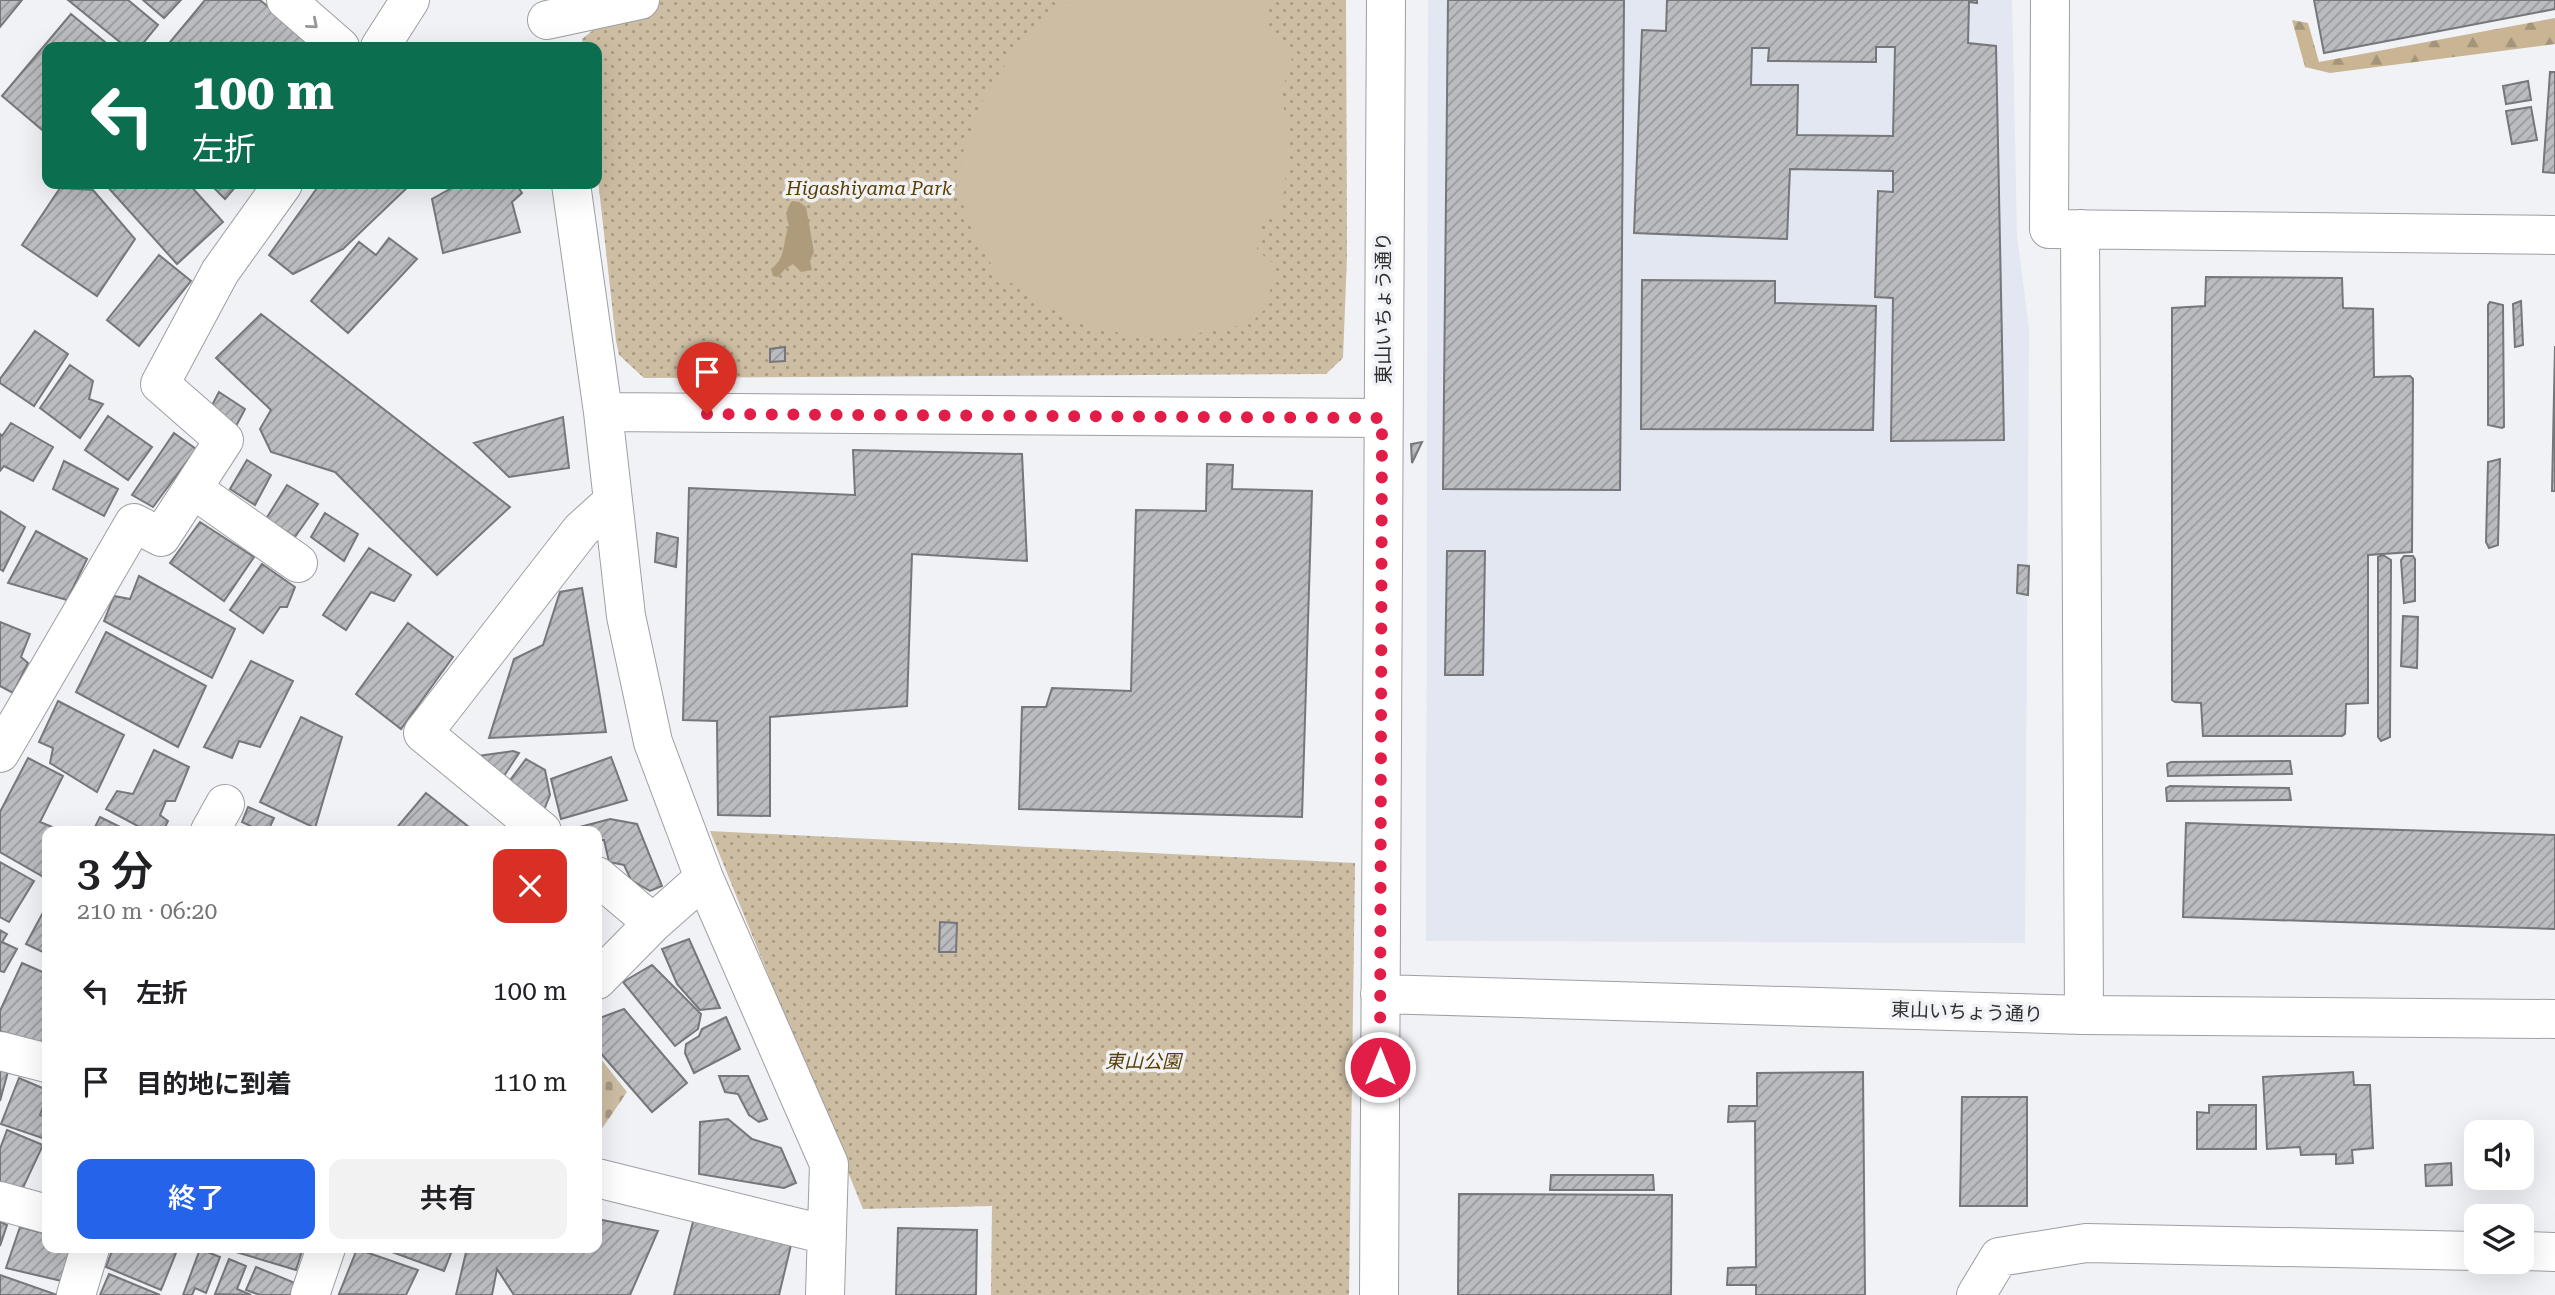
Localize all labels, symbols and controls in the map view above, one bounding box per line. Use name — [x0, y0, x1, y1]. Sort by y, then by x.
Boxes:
one-way arrow — [305, 16, 318, 28]
text: 100 m — [192, 64, 334, 121]
icon: left — [77, 70, 168, 161]
text: 左折 — [192, 130, 256, 168]
park label: Higashiyama Park — [785, 177, 953, 200]
street label: 東山いちょう通り — [1372, 232, 1395, 384]
pin — [677, 342, 737, 414]
icon: arrive — [688, 353, 726, 391]
text: 3 分 — [77, 847, 153, 896]
button: close — [493, 849, 567, 923]
text: 210 m · 06:20 — [77, 898, 217, 925]
icon: left — [77, 972, 115, 1010]
text: 100 m — [493, 976, 567, 1006]
text: 左折 — [136, 978, 188, 1008]
street label: 東山いちょう通り — [1891, 998, 2043, 1026]
position arrow — [1343, 1030, 1417, 1104]
park label: 東山公園 — [1105, 1050, 1184, 1073]
icon: arrive — [77, 1063, 115, 1101]
text: 110 m — [493, 1067, 567, 1097]
text: 目的地に到着 — [136, 1069, 292, 1099]
map controls — [2464, 1120, 2534, 1274]
button: sound — [2464, 1120, 2534, 1190]
button: 終了 — [77, 1159, 315, 1239]
button: 共有 — [329, 1159, 567, 1239]
button: layers — [2464, 1204, 2534, 1274]

